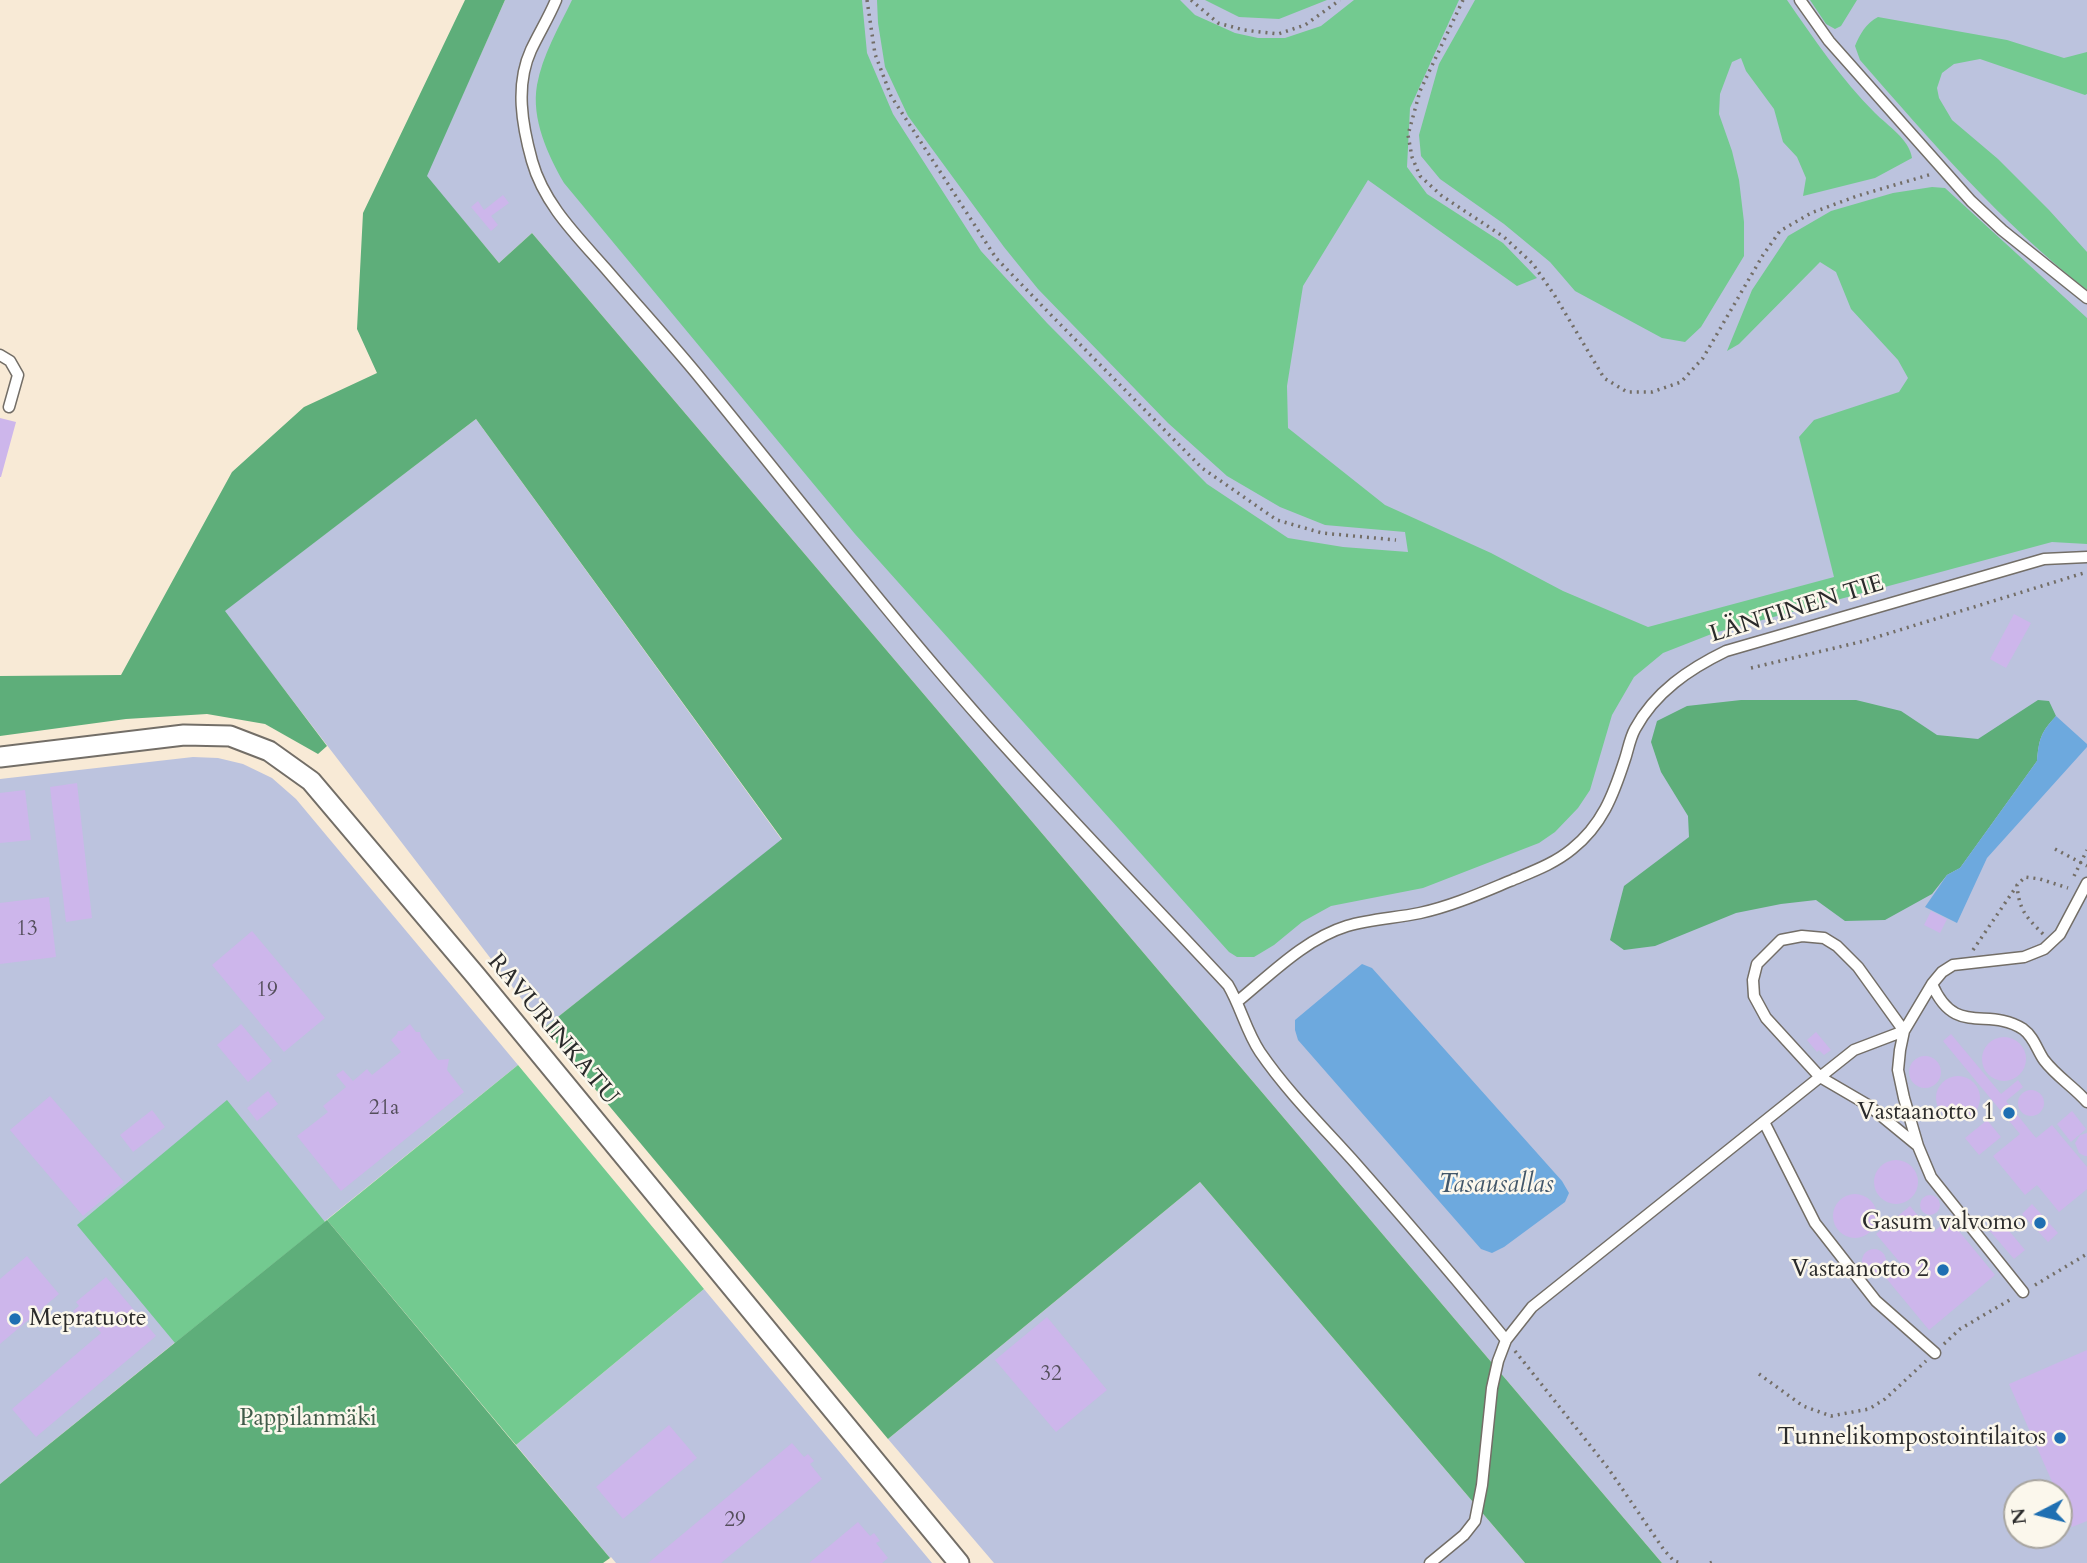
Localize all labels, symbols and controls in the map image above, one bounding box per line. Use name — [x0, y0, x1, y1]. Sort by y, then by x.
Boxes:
street label: LÄNTINEN TIE — [1706, 570, 1888, 650]
house number: 13 — [16, 917, 38, 943]
street label: RAVURINKATU — [480, 949, 624, 1111]
house number: 19 — [256, 978, 278, 1004]
house number: 21a — [369, 1096, 399, 1122]
place label: Vastaanotto 1 — [1857, 1099, 1995, 1127]
marker: Vastaanotto 1 — [2001, 1105, 2017, 1121]
water label: Tasausallas — [1438, 1170, 1554, 1202]
place label: Gasum valvomo — [1862, 1209, 2026, 1237]
marker: Gasum valvomo — [2032, 1215, 2048, 1231]
place label: Vastaanotto 2 — [1791, 1256, 1929, 1284]
marker: Vastaanotto 2 — [1935, 1262, 1951, 1278]
place label: Mepratuote — [29, 1305, 147, 1333]
marker: Mepratuote — [7, 1311, 23, 1327]
house number: 32 — [1040, 1362, 1062, 1388]
park label: Pappilanmäki — [239, 1405, 377, 1433]
place label: Tunnelikompostointilaitos — [1777, 1424, 2046, 1452]
marker: Tunnelikompostointilaitos — [2052, 1430, 2068, 1446]
north arrow — [2003, 1479, 2073, 1549]
text: N — [2005, 1507, 2033, 1526]
house number: 29 — [724, 1508, 746, 1534]

